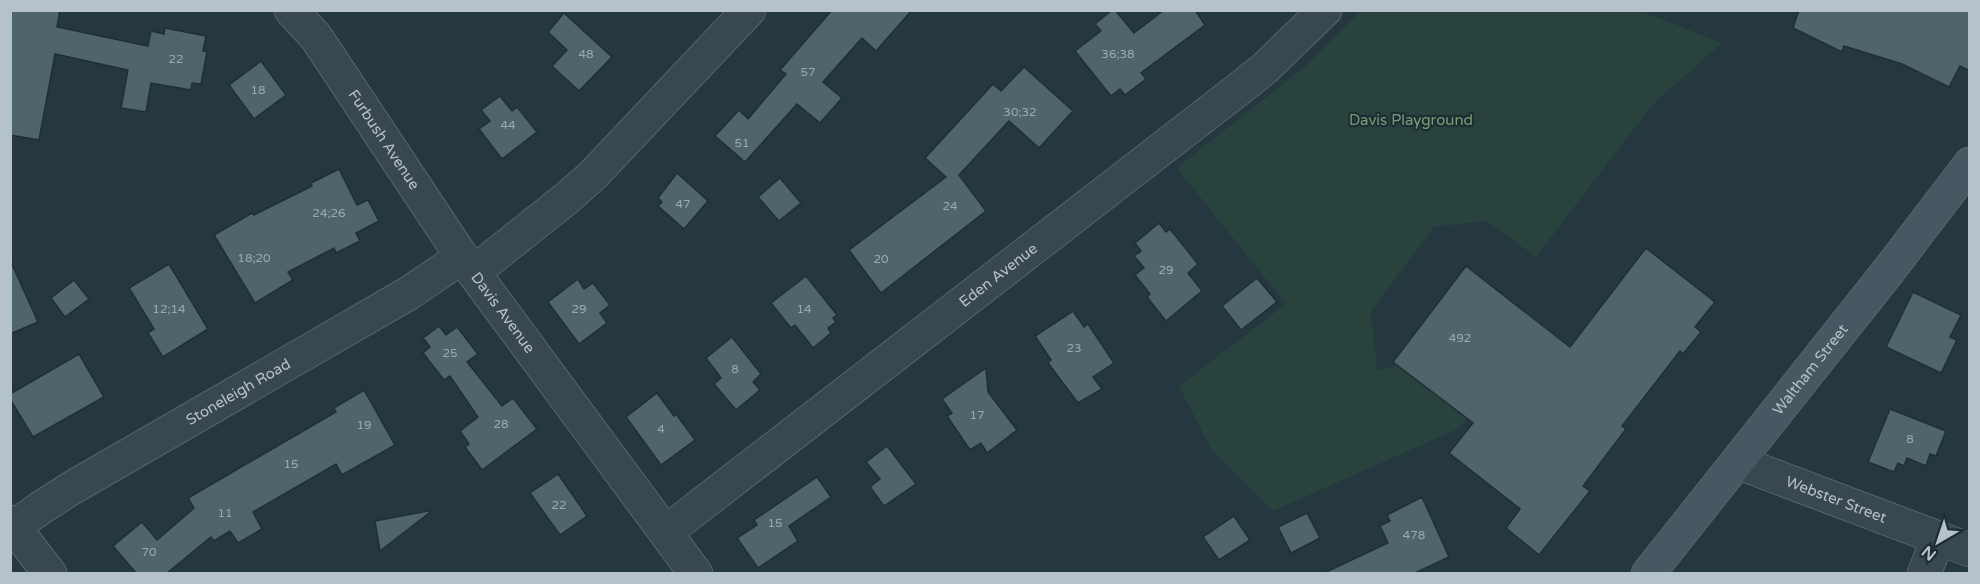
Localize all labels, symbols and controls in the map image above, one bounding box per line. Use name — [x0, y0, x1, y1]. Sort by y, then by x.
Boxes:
house number: 48 — [578, 47, 594, 61]
house number: 36;38 — [1101, 47, 1135, 61]
house number: 22 — [168, 52, 184, 66]
house number: 57 — [800, 65, 816, 79]
house number: 18 — [250, 83, 266, 97]
street label: Furbush Avenue — [345, 86, 424, 193]
house number: 30;32 — [1003, 105, 1037, 119]
park label: Davis Playground — [1349, 111, 1473, 129]
house number: 44 — [500, 118, 516, 132]
house number: 51 — [734, 136, 750, 150]
house number: 47 — [675, 197, 691, 211]
house number: 24 — [942, 199, 958, 213]
house number: 24;26 — [312, 206, 346, 220]
street label: Eden Avenue — [956, 239, 1041, 311]
house number: 18;20 — [237, 251, 271, 265]
house number: 20 — [873, 252, 889, 266]
house number: 29 — [1158, 263, 1174, 277]
street label: Davis Avenue — [467, 269, 539, 357]
house number: 12;14 — [152, 302, 186, 316]
house number: 29 — [571, 302, 587, 316]
house number: 14 — [796, 302, 812, 316]
street label: Waltham Street — [1769, 320, 1852, 418]
house number: 492 — [1449, 331, 1471, 345]
house number: 23 — [1066, 341, 1082, 355]
house number: 25 — [442, 346, 458, 360]
street label: Stoneleigh Road — [183, 355, 294, 429]
house number: 8 — [731, 362, 739, 376]
house number: 17 — [969, 408, 985, 422]
house number: 28 — [493, 417, 509, 431]
house number: 19 — [356, 418, 372, 432]
house number: 4 — [657, 422, 665, 436]
house number: 8 — [1906, 432, 1914, 446]
house number: 15 — [283, 457, 299, 471]
street label: Webster Street — [1783, 472, 1889, 527]
house number: 22 — [551, 498, 567, 512]
house number: 11 — [217, 506, 233, 520]
north arrow — [1908, 512, 1968, 572]
house number: 15 — [767, 516, 783, 530]
house number: 478 — [1403, 528, 1425, 542]
text: N — [1918, 541, 1940, 565]
house number: 70 — [141, 545, 157, 559]

